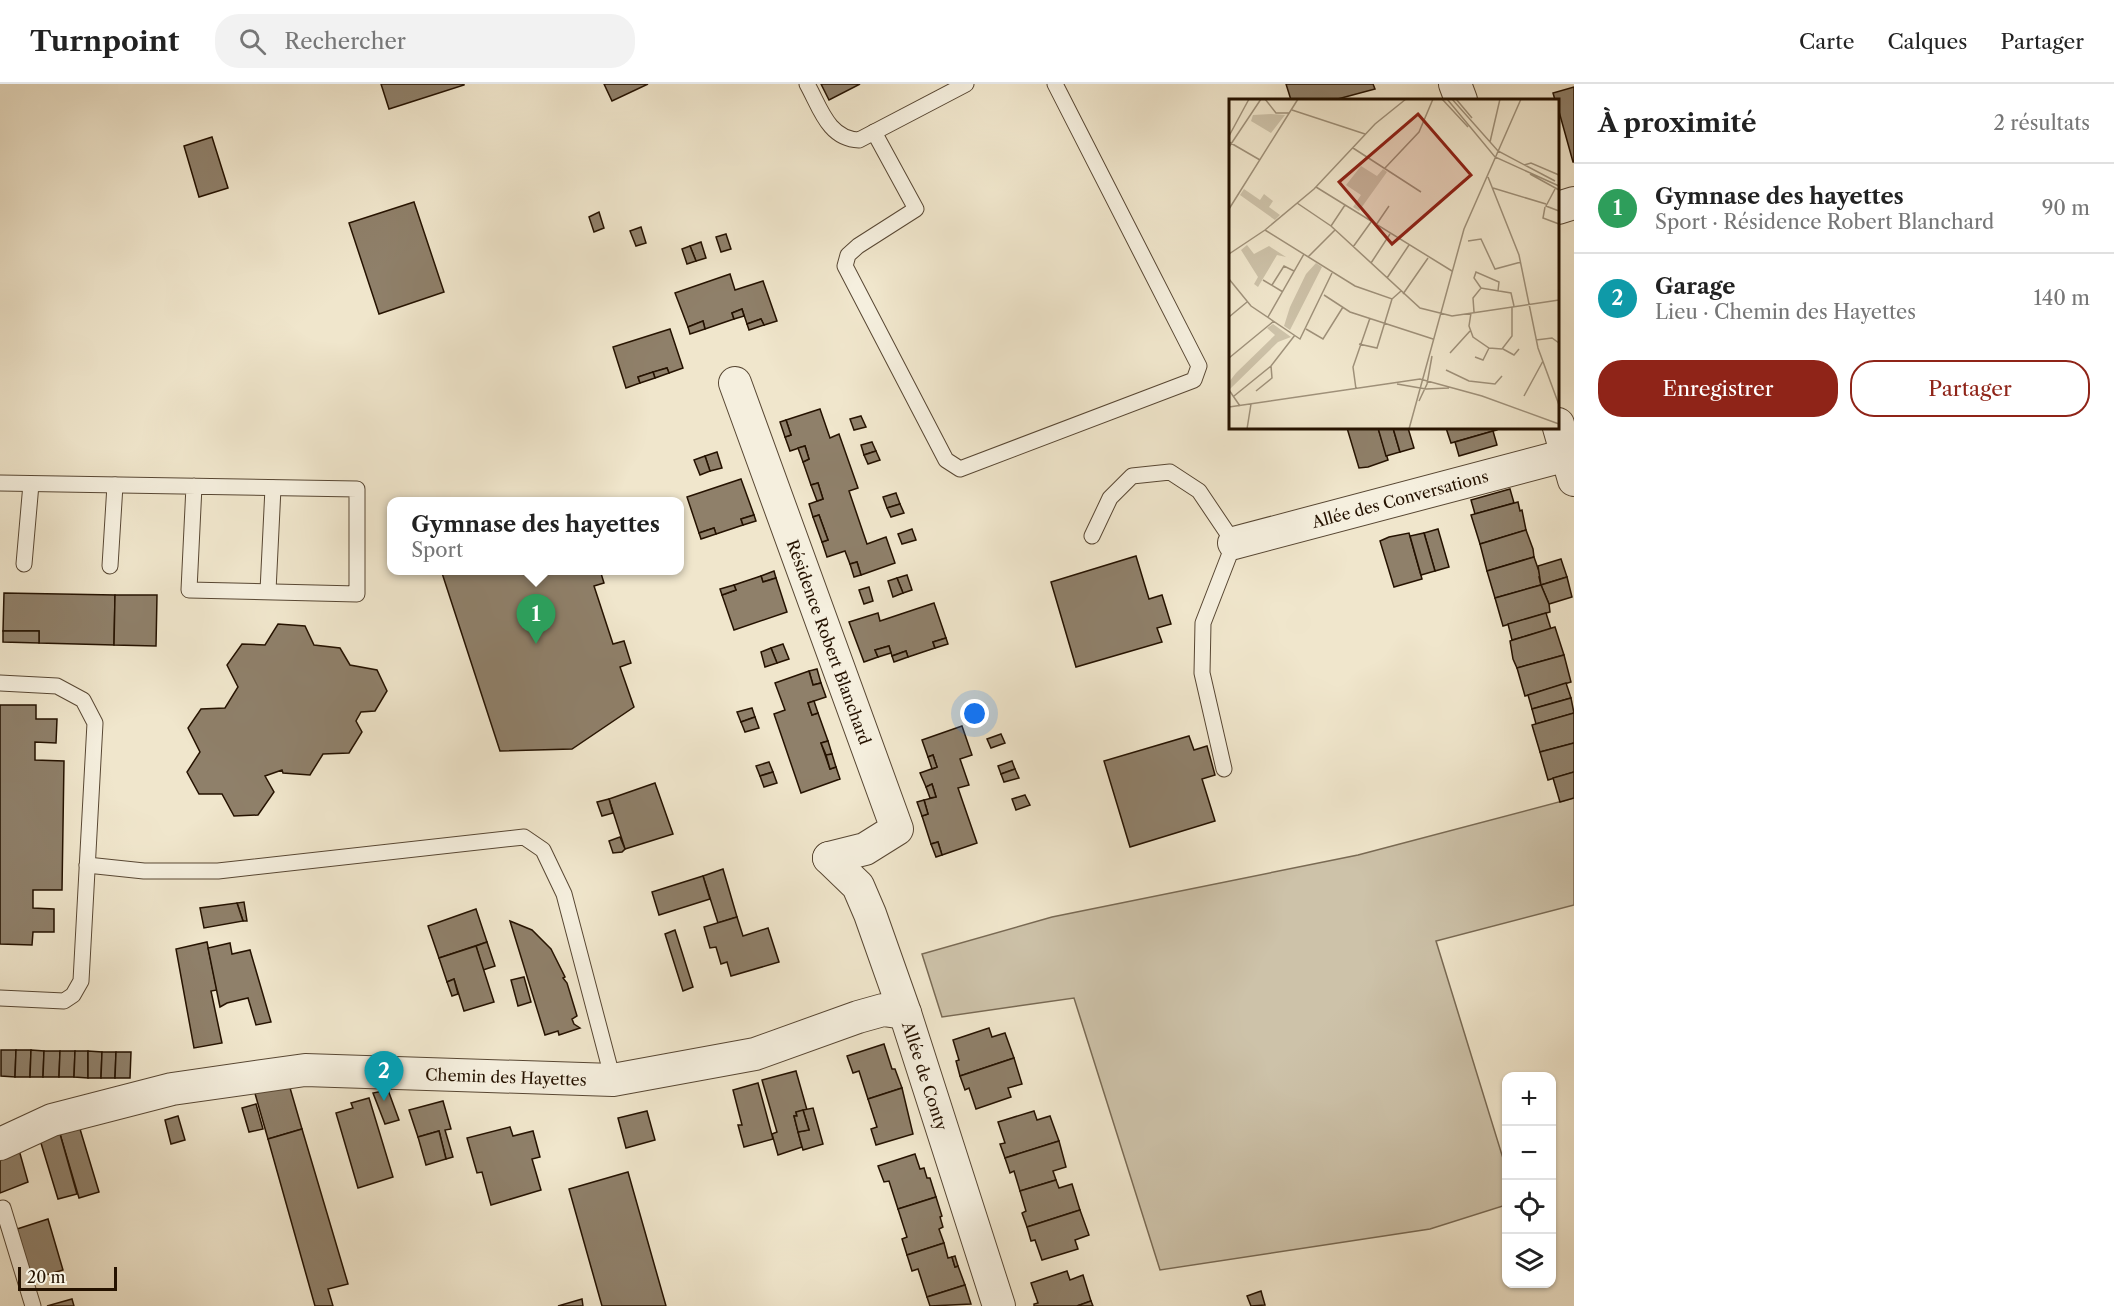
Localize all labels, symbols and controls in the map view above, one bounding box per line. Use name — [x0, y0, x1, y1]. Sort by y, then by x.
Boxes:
search box — [215, 14, 635, 68]
text: Turnpoint — [30, 24, 179, 58]
icon: search — [236, 25, 269, 58]
text: Rechercher — [284, 28, 406, 55]
text: Carte — [1799, 29, 1854, 54]
text: Calques — [1887, 29, 1967, 54]
text: Partager — [2000, 29, 2084, 54]
inset map — [1229, 99, 1559, 429]
text: À proximité — [1598, 107, 1757, 139]
text: 2 résultats — [1993, 111, 2090, 135]
text: Gymnase des hayettes — [1655, 183, 1904, 210]
text: 1 — [1613, 196, 1622, 220]
text: 90 m — [2042, 196, 2090, 220]
text: Sport · Résidence Robert Blanchard — [1655, 210, 1994, 234]
text: Garage — [1655, 273, 1735, 300]
text: 2 — [1612, 286, 1623, 310]
text: 140 m — [2033, 286, 2090, 310]
text: Lieu · Chemin des Hayettes — [1655, 300, 1916, 324]
button: Enregistrer — [1598, 360, 1838, 417]
button: Partager — [1850, 360, 2090, 417]
street label: Allée des Conversations — [1309, 466, 1490, 532]
popup — [387, 497, 684, 575]
text: Gymnase des hayettes — [411, 511, 660, 538]
street label: Résidence Robert Blanchard — [783, 537, 876, 748]
text: Sport — [411, 538, 463, 562]
pin: 1 — [516, 594, 556, 644]
your location — [960, 699, 989, 728]
street label: Allée de Conty — [898, 1018, 952, 1134]
pin: 2 — [364, 1052, 404, 1101]
street label: Chemin des Hayettes — [425, 1064, 587, 1090]
map controls — [1502, 1072, 1556, 1288]
button: + — [1502, 1072, 1556, 1126]
button: − — [1502, 1126, 1556, 1180]
button: locate — [1502, 1180, 1556, 1234]
button: layers — [1502, 1234, 1556, 1288]
scale bar — [18, 1264, 117, 1292]
text: 20 m — [27, 1267, 66, 1287]

